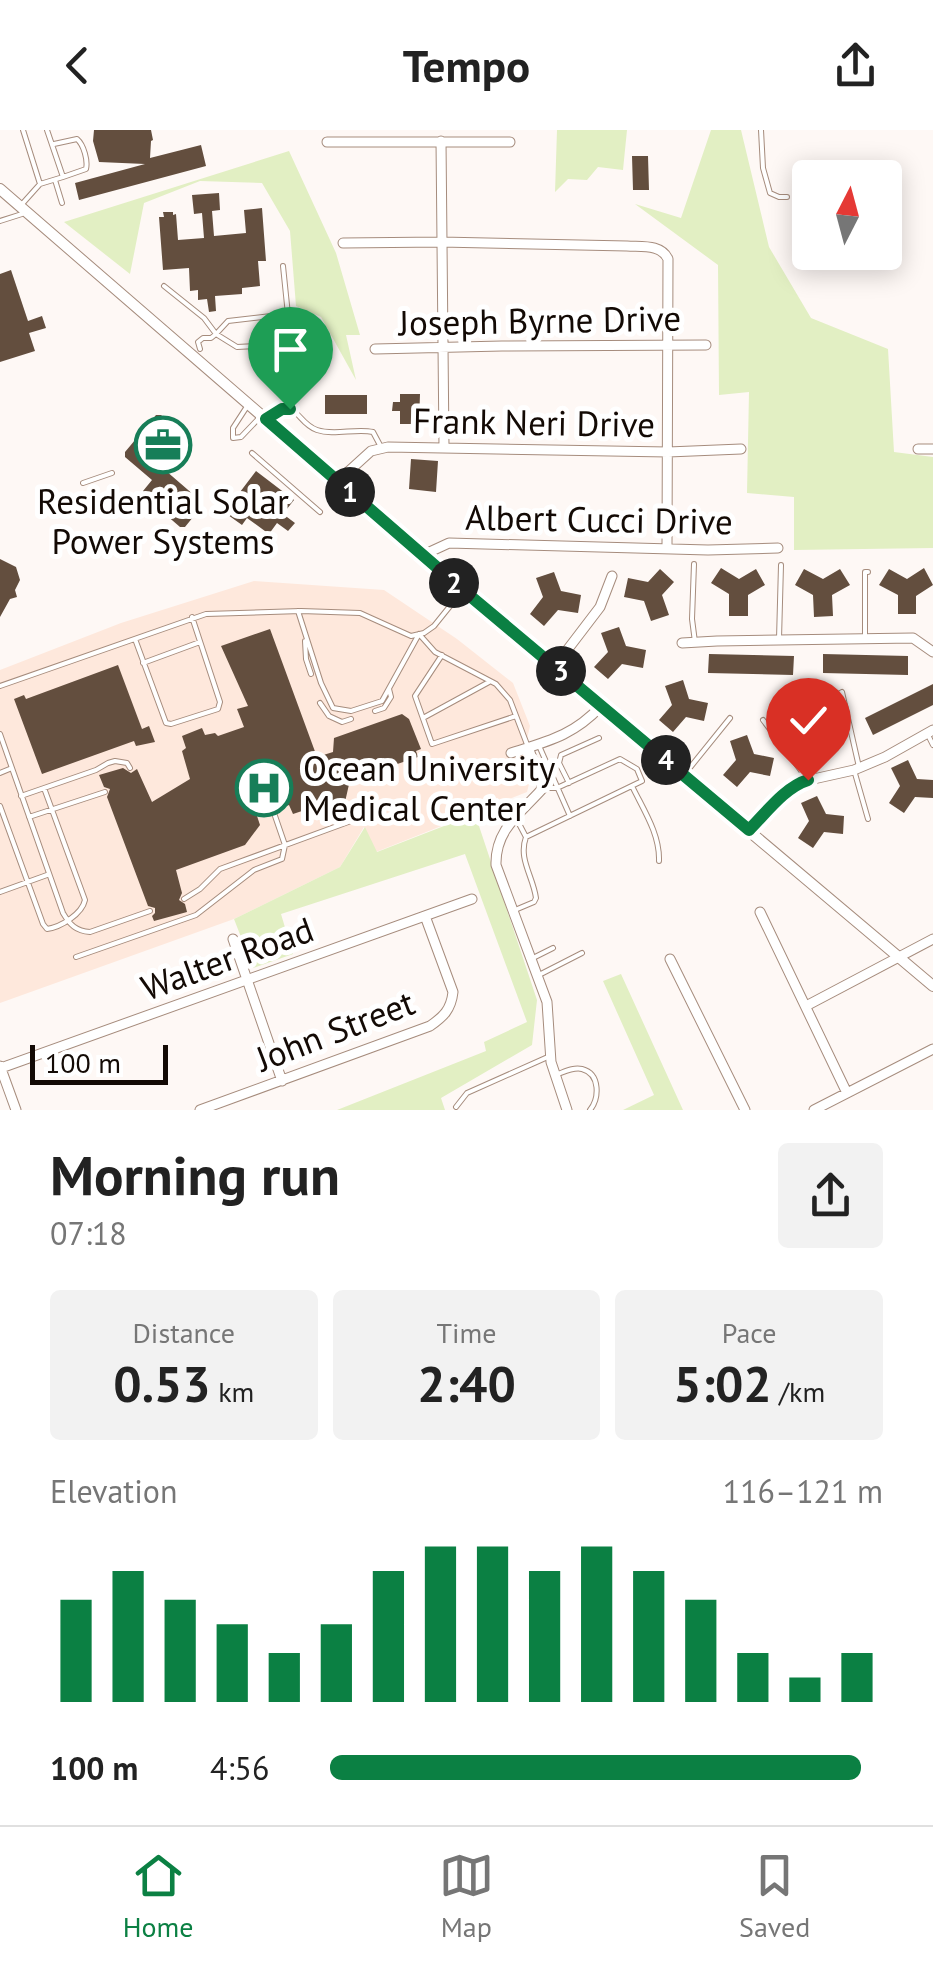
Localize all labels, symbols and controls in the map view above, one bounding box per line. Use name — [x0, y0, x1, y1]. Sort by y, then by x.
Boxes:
text: Tempo — [403, 36, 530, 94]
icon: back — [50, 38, 105, 93]
icon: share — [828, 38, 883, 93]
north arrow — [792, 160, 902, 270]
map controls — [792, 160, 902, 270]
street label: Joseph Byrne Drive — [396, 295, 682, 345]
pin — [248, 307, 333, 410]
icon: arrive — [263, 322, 318, 377]
street label: Frank Neri Drive — [413, 397, 655, 447]
office icon: Residential Solar Power Systems — [133, 415, 193, 475]
pin: 1 — [325, 467, 375, 517]
text: 1 — [342, 473, 358, 510]
place label: Residential Solar Power Systems — [37, 478, 289, 564]
street label: Albert Cucci Drive — [465, 494, 733, 544]
pin: 2 — [429, 558, 479, 608]
text: 2 — [446, 564, 462, 601]
pin: 3 — [536, 646, 586, 696]
text: 3 — [553, 652, 569, 689]
pin — [766, 678, 851, 781]
icon: check — [781, 693, 836, 748]
pin: 4 — [641, 735, 691, 785]
text: 4 — [658, 741, 674, 778]
place label: Ocean University Medical Center — [303, 745, 555, 831]
hospital icon: Ocean University Medical Center — [234, 758, 294, 818]
street label: Walter Road — [135, 906, 319, 1010]
street label: John Street — [247, 979, 421, 1082]
scale bar — [30, 1040, 168, 1084]
text: 100 m — [45, 1044, 121, 1081]
text: Morning run — [50, 1139, 340, 1210]
button: share — [778, 1143, 883, 1248]
text: 07:18 — [50, 1212, 127, 1254]
text: Distance — [133, 1314, 235, 1351]
text: Time — [436, 1314, 497, 1351]
text: Pace — [722, 1314, 777, 1351]
text: 0.53 — [113, 1351, 211, 1416]
text: 2:40 — [417, 1351, 516, 1416]
text: 5:02 — [673, 1351, 772, 1416]
text: km — [211, 1373, 254, 1410]
text: /km — [772, 1373, 825, 1410]
text: Elevation — [50, 1470, 177, 1512]
text: 116–121 m — [723, 1470, 883, 1512]
text: 100 m — [50, 1747, 138, 1789]
text: 4:56 — [210, 1747, 269, 1789]
tab: Home — [123, 1848, 193, 1945]
tab: Map — [439, 1848, 494, 1945]
tab: Saved — [739, 1848, 810, 1945]

